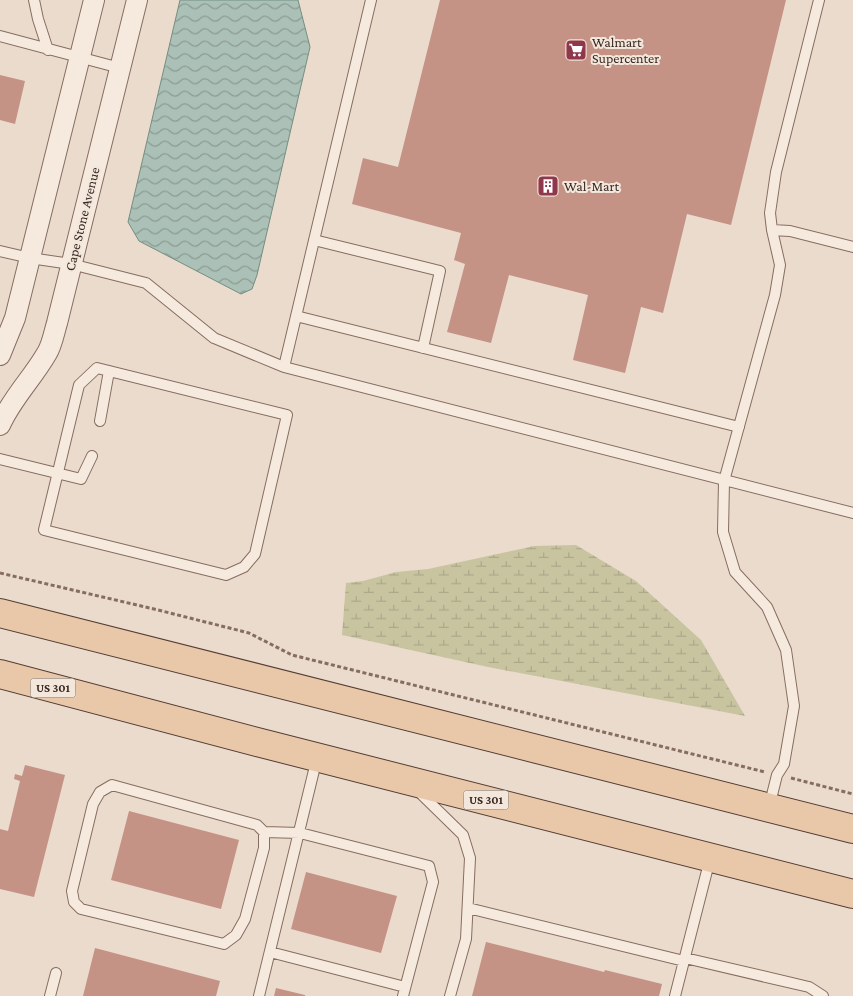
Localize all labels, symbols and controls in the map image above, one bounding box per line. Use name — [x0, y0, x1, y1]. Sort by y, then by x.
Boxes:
place label: Walmart Supercenter — [592, 34, 659, 66]
supermarket icon: Walmart Supercenter — [564, 38, 588, 62]
street label: Cape Stone Avenue — [61, 165, 103, 273]
building icon: Wal-Mart — [536, 174, 560, 198]
place label: Wal-Mart — [564, 178, 620, 194]
road number: US 301 — [30, 678, 76, 698]
road number: US 301 — [464, 790, 508, 810]

